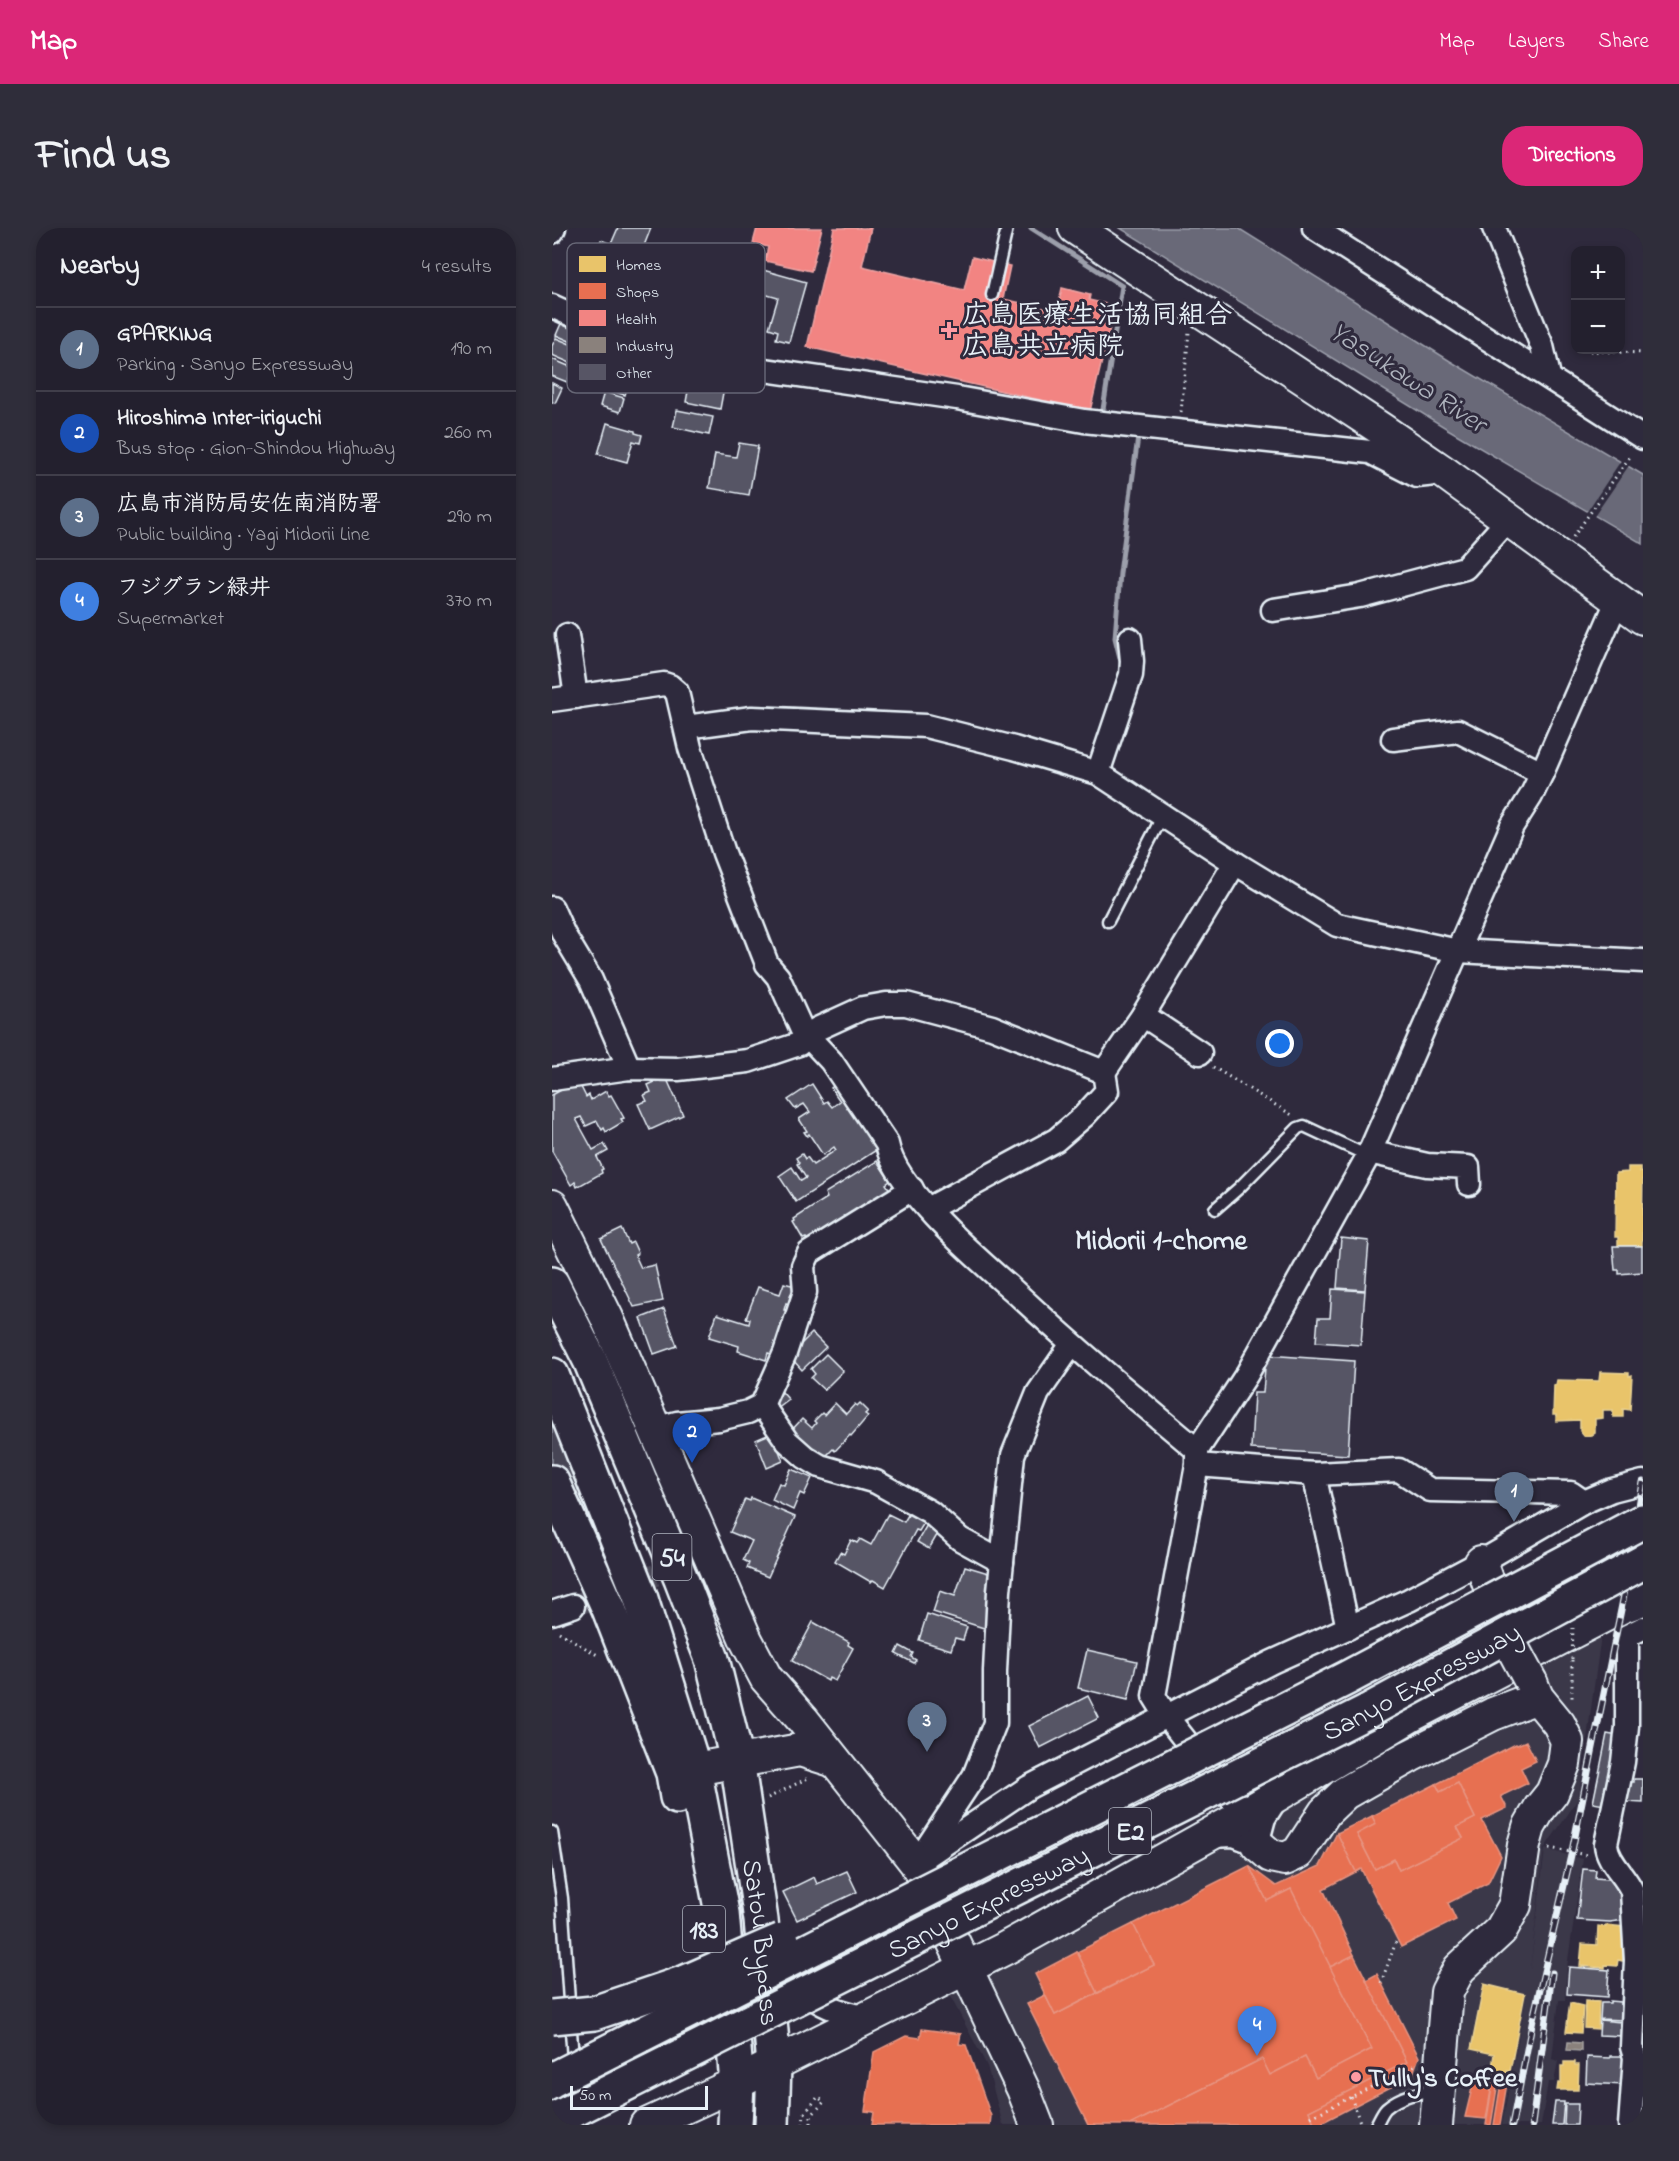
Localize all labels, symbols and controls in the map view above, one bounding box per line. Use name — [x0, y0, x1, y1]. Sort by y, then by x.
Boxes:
text: Map — [30, 22, 77, 63]
text: Map — [1439, 27, 1475, 57]
text: Layers — [1508, 27, 1565, 57]
text: Share — [1598, 27, 1649, 57]
text: Find us — [36, 126, 171, 187]
button: Directions — [1502, 126, 1643, 186]
legend — [567, 243, 765, 393]
map controls — [1571, 246, 1625, 354]
button: + — [1571, 246, 1625, 300]
text: Nearby — [60, 248, 139, 286]
text: 4 results — [422, 253, 492, 282]
text: Homes — [616, 254, 661, 278]
text: Shops — [616, 281, 659, 305]
place label: 広島医療生活協同組合 広島共立病院 — [962, 297, 1232, 367]
button: − — [1571, 300, 1625, 354]
text: Health — [616, 308, 657, 332]
water label: Yasukawa River — [1321, 313, 1496, 447]
text: GPARKING — [117, 319, 212, 351]
marker: 広島医療生活協同組合 広島共立病院 — [940, 321, 958, 339]
text: 1 — [76, 335, 83, 364]
text: 190 m — [450, 335, 492, 364]
text: Industry — [616, 335, 673, 359]
text: Parking · Sanyo Expressway — [117, 351, 353, 380]
text: Other — [616, 362, 652, 386]
text: Hiroshima Inter-iriguchi — [117, 403, 322, 435]
text: 2 — [75, 419, 84, 448]
text: 260 m — [444, 419, 492, 448]
text: Bus stop · Gion-Shindou Highway — [117, 435, 395, 464]
text: 広島市消防局安佐南消防署 — [117, 489, 381, 521]
text: 3 — [75, 503, 84, 532]
text: 290 m — [447, 503, 492, 532]
text: Public building · Yagi Midorii Line — [117, 521, 370, 550]
text: フジグラン緑井 — [117, 573, 271, 605]
text: 4 — [75, 587, 84, 616]
text: 370 m — [446, 587, 492, 616]
text: Supermarket — [117, 605, 224, 634]
your location — [1265, 1029, 1294, 1058]
district label: Midorii 1-chome — [1075, 1222, 1248, 1263]
pin: 2 — [672, 1414, 712, 1463]
pin: 1 — [1494, 1472, 1534, 1522]
road number: 54 — [652, 1534, 692, 1580]
street label: Sanyo Expressway — [1316, 1615, 1529, 1753]
pin: 3 — [908, 1702, 946, 1752]
road number: E2 — [1109, 1808, 1151, 1854]
street label: Sanyo Expressway — [882, 1837, 1096, 1971]
street label: Satou Bypass — [730, 1857, 787, 2027]
road number: 183 — [683, 1906, 725, 1952]
pin: 4 — [1238, 2006, 1276, 2056]
place label: Tully's Coffee — [1368, 2060, 1518, 2099]
marker: Tully's Coffee — [1349, 2070, 1363, 2084]
scale bar — [570, 2083, 708, 2110]
text: 50 m — [579, 2084, 611, 2108]

